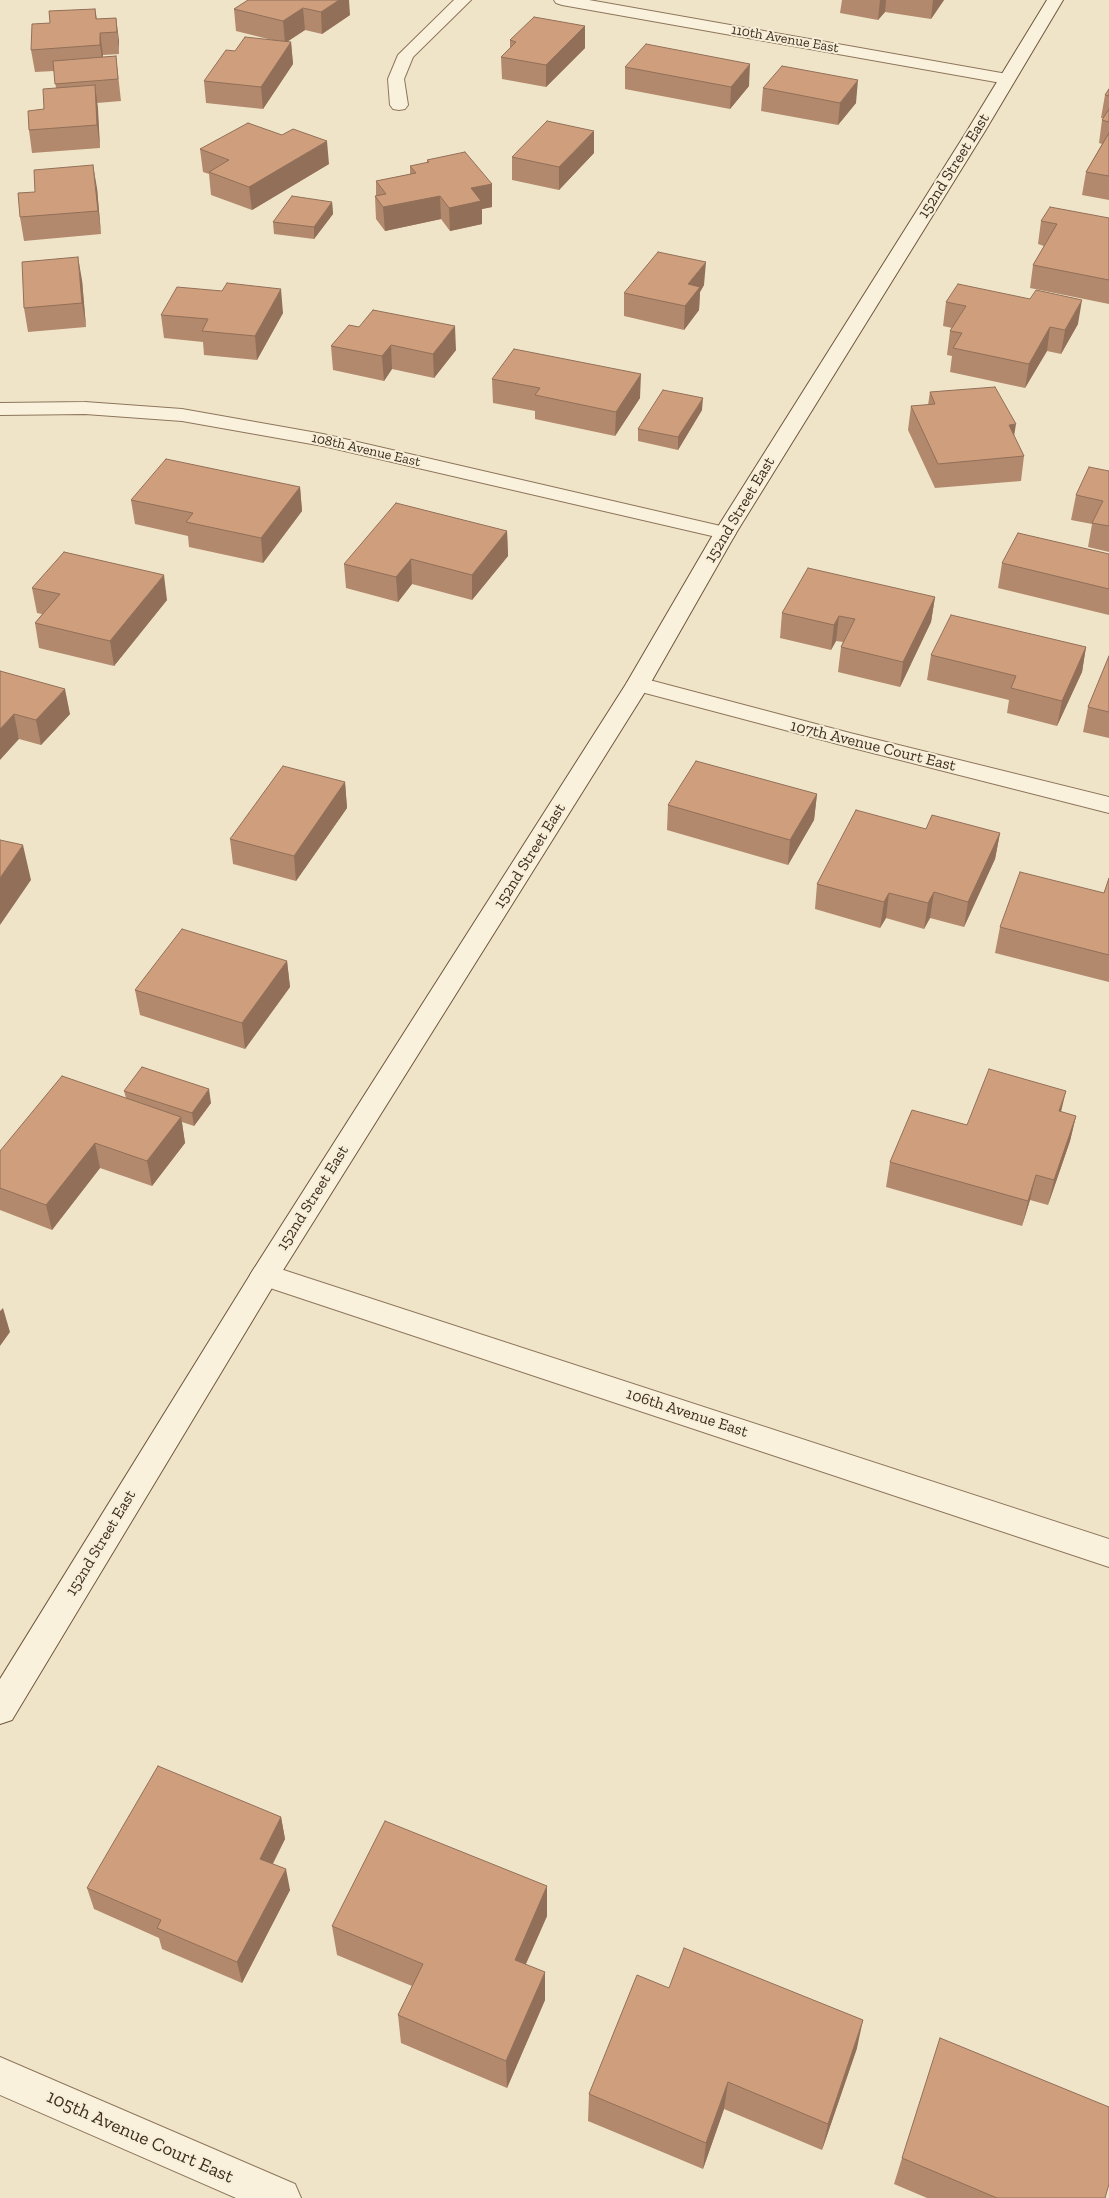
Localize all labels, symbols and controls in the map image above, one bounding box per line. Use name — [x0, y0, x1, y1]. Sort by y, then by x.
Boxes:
street label: 110th Avenue East — [730, 21, 840, 57]
street label: 152nd Street East — [914, 110, 994, 222]
street label: 108th Avenue East — [310, 429, 422, 471]
street label: 152nd Street East — [701, 454, 779, 566]
street label: 107th Avenue Court East — [788, 716, 958, 776]
street label: 152nd Street East — [490, 800, 570, 912]
street label: 152nd Street East — [273, 1142, 353, 1254]
street label: 106th Avenue East — [624, 1384, 750, 1442]
street label: 152nd Street East — [62, 1487, 140, 1599]
street label: 105th Avenue Court East — [43, 2085, 237, 2189]

